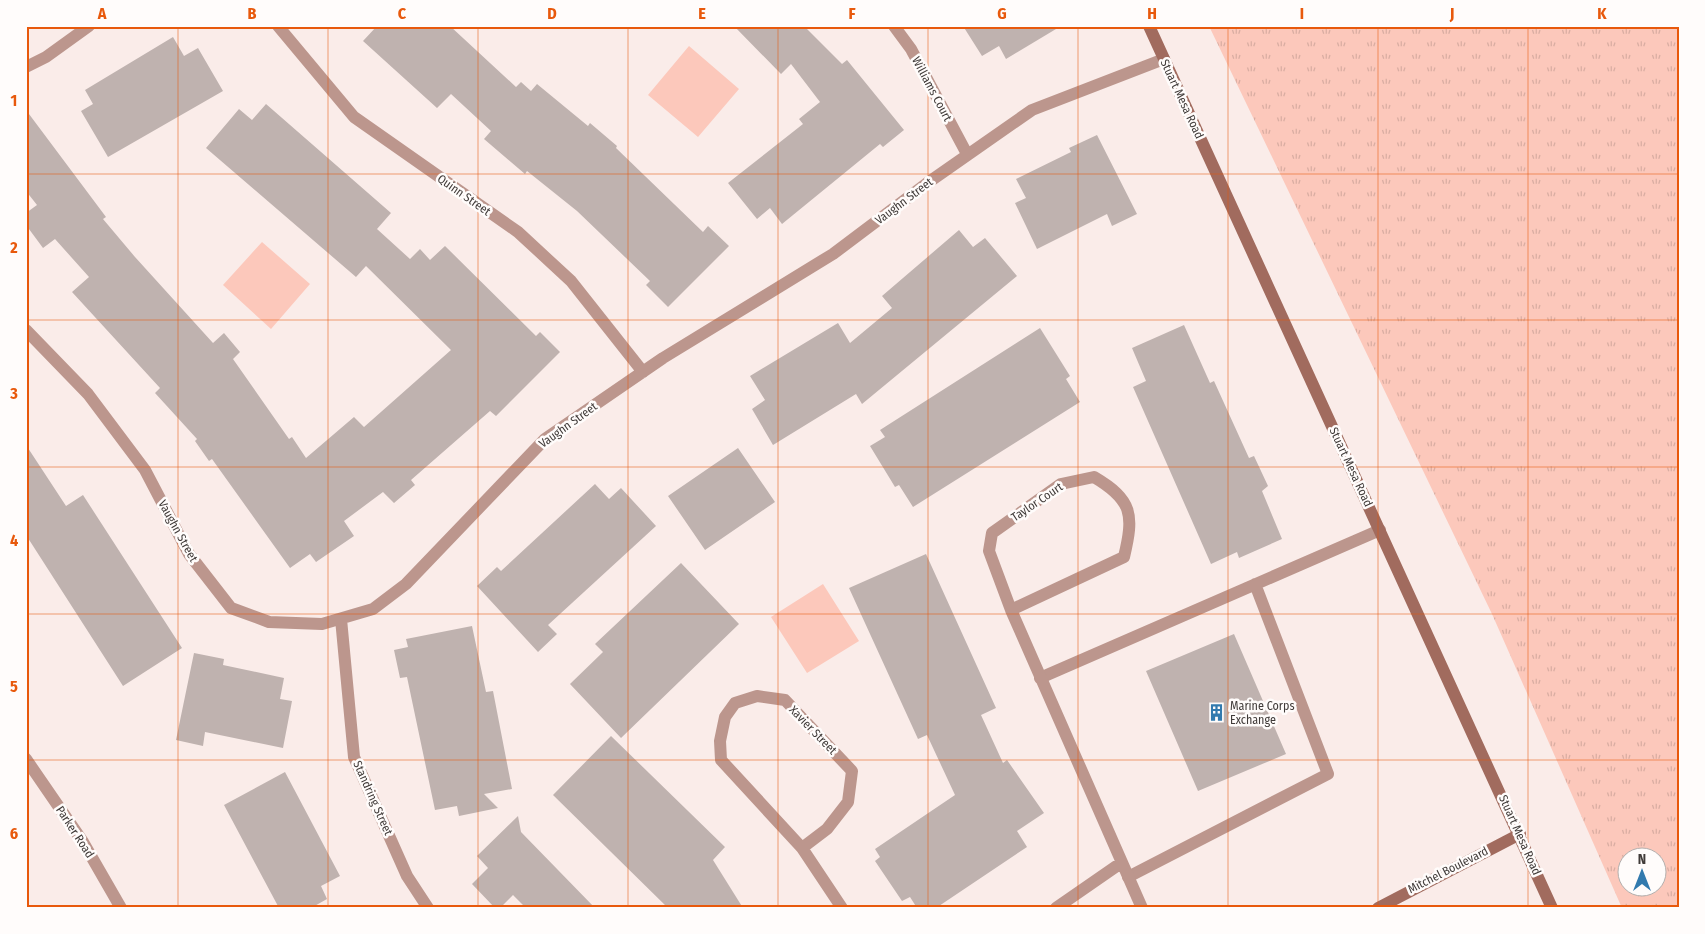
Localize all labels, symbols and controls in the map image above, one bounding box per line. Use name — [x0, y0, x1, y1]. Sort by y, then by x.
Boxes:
text: A — [97, 4, 107, 23]
text: B — [248, 4, 257, 23]
text: C — [398, 4, 407, 23]
text: D — [547, 4, 557, 23]
text: E — [698, 4, 706, 23]
text: F — [848, 4, 856, 23]
text: G — [997, 4, 1007, 23]
text: H — [1147, 4, 1157, 23]
text: I — [1300, 4, 1304, 23]
text: J — [1449, 4, 1454, 23]
text: K — [1597, 4, 1607, 23]
street label: Williams Court — [909, 54, 955, 124]
street label: Stuart Mesa Road — [1157, 57, 1207, 141]
text: 1 — [11, 91, 17, 110]
street label: Quinn Street — [435, 172, 493, 219]
street label: Vaughn Street — [872, 175, 936, 227]
text: 2 — [9, 238, 18, 257]
text: 3 — [9, 384, 18, 403]
street label: Vaughn Street — [536, 399, 600, 451]
street label: Stuart Mesa Road — [1326, 425, 1376, 509]
street label: Taylor Court — [1009, 480, 1065, 524]
street label: Vaughn Street — [155, 498, 201, 564]
text: 4 — [10, 531, 18, 550]
text: 5 — [10, 677, 18, 696]
place label: Marine Corps Exchange — [1230, 699, 1295, 727]
street label: Xavier Street — [786, 703, 840, 757]
building icon: Marine Corps Exchange — [1206, 703, 1226, 723]
street label: Standring Street — [350, 759, 396, 837]
street label: Stuart Mesa Road — [1496, 793, 1544, 877]
street label: Parker Road — [53, 803, 97, 861]
text: 6 — [10, 824, 18, 843]
street label: Mitchel Boulevard — [1406, 844, 1490, 896]
north arrow — [1618, 846, 1668, 896]
text: N — [1638, 851, 1646, 868]

